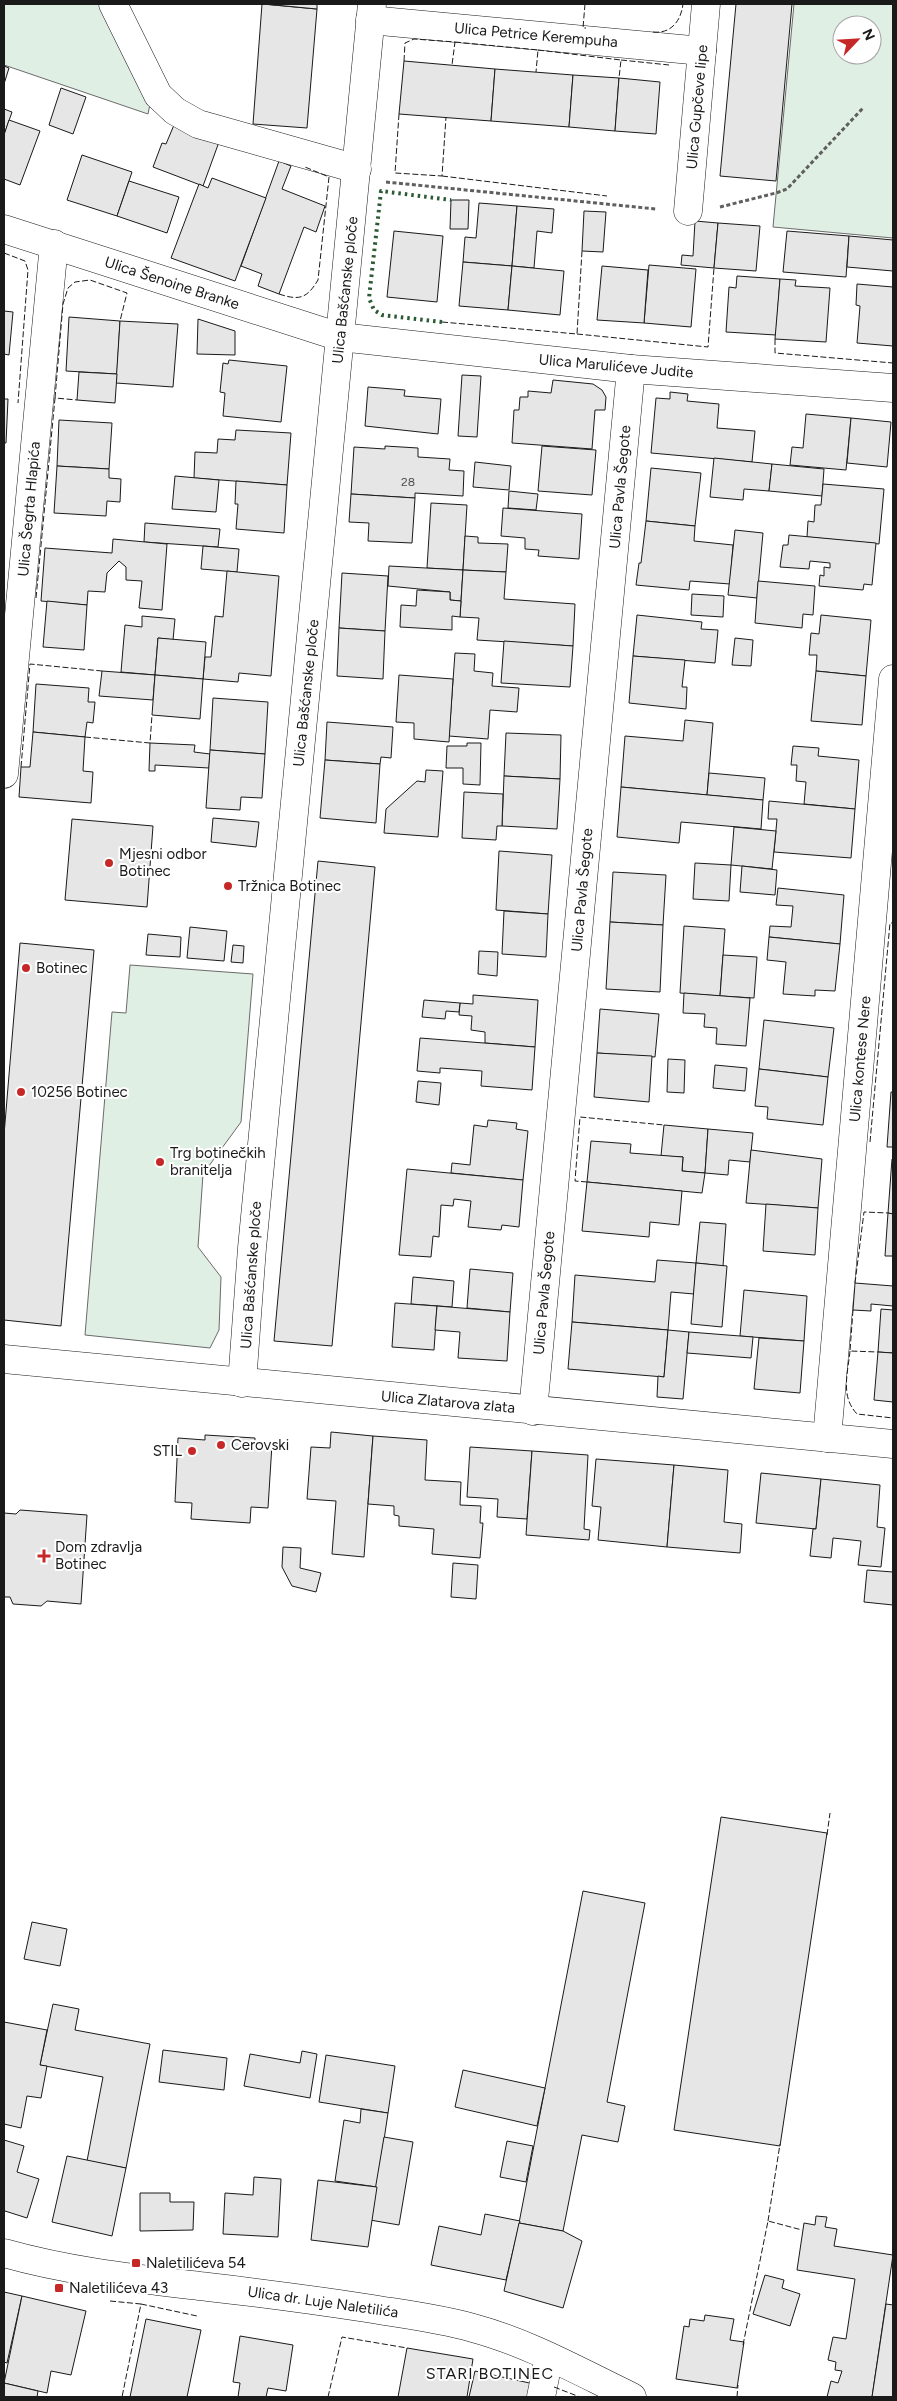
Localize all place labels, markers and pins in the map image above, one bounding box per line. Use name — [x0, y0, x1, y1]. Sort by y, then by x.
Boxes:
place label: Mjesni odbor Botinec — [119, 845, 207, 880]
marker: Mjesni odbor Botinec — [103, 857, 115, 869]
place label: Tržnica Botinec — [238, 877, 341, 895]
marker: Tržnica Botinec — [222, 880, 234, 892]
place label: Botinec — [36, 959, 88, 977]
marker: Botinec — [20, 962, 32, 974]
place label: 10256 Botinec — [31, 1083, 128, 1101]
marker: 10256 Botinec — [15, 1086, 27, 1098]
place label: Trg botinečkih branitelja — [170, 1144, 266, 1179]
marker: Trg botinečkih branitelja — [154, 1156, 166, 1168]
place label: Cerovski — [231, 1436, 289, 1454]
marker: Cerovski — [215, 1439, 227, 1451]
place label: STIL — [153, 1442, 182, 1460]
marker: STIL — [186, 1445, 198, 1457]
place label: Dom zdravlja Botinec — [55, 1538, 142, 1573]
marker: Dom zdravlja Botinec — [37, 1549, 51, 1563]
place label: Naletilićeva 54 — [146, 2254, 246, 2272]
marker: Naletilićeva 54 — [130, 2257, 142, 2269]
place label: Naletilićeva 43 — [69, 2279, 168, 2297]
marker: Naletilićeva 43 — [53, 2282, 65, 2294]

